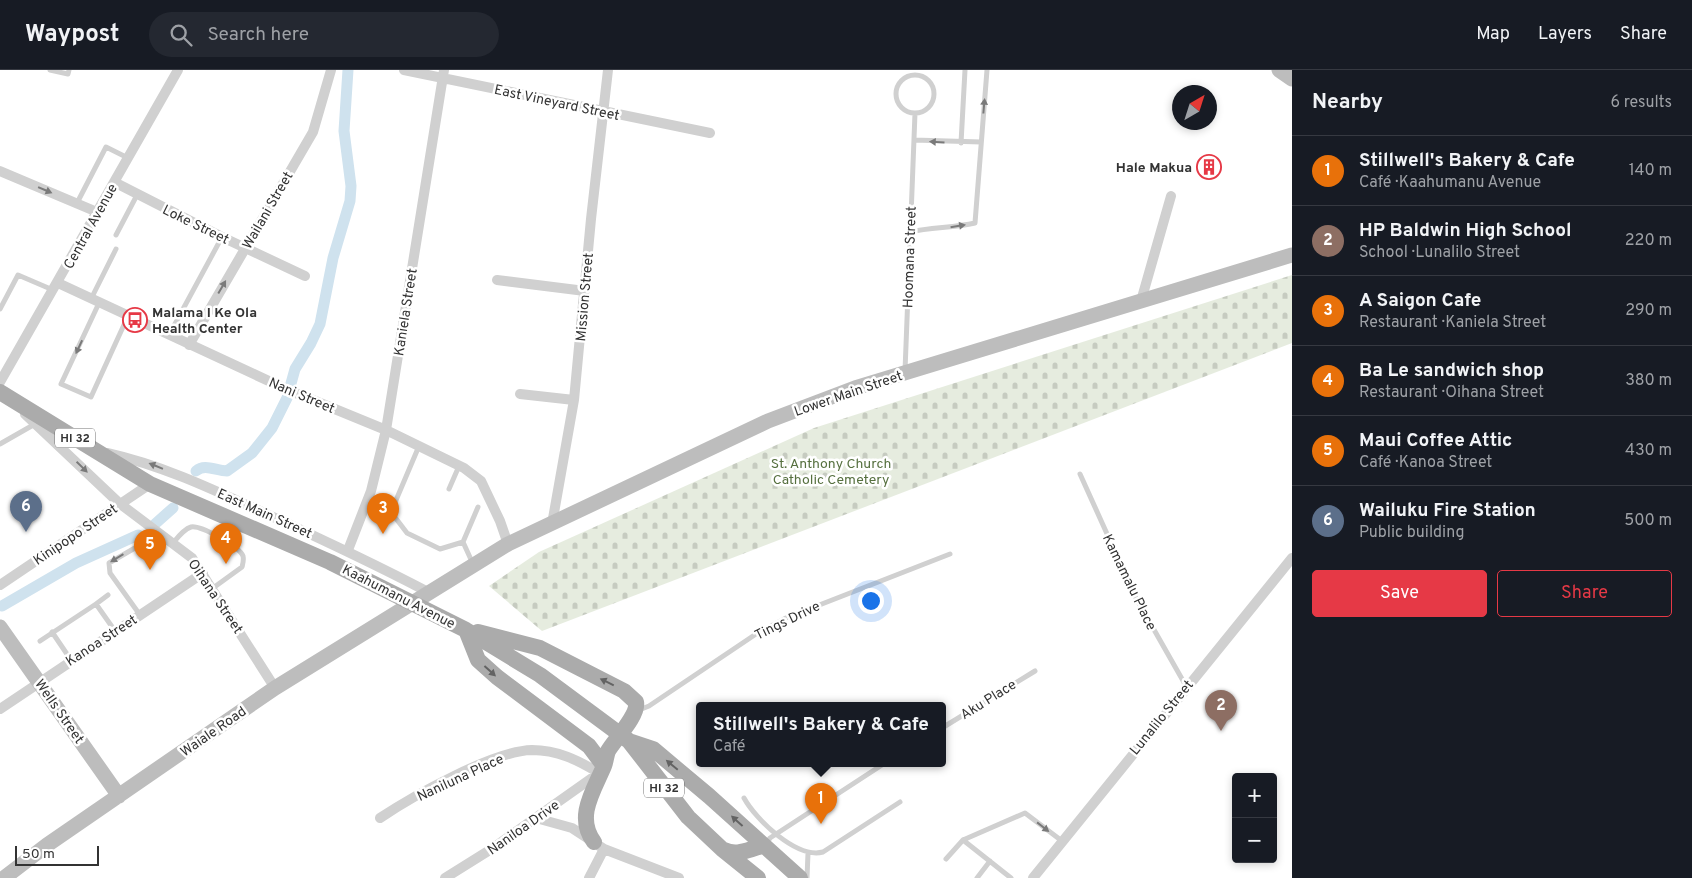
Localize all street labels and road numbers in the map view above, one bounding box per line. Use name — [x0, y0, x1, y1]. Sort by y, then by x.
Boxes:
street label: East Vineyard Street — [493, 82, 621, 125]
street label: Wailani Street — [239, 169, 297, 253]
street label: Central Avenue — [61, 181, 122, 272]
street label: Loke Street — [159, 202, 231, 249]
street label: Hoomana Street — [900, 206, 921, 308]
street label: Mission Street — [573, 252, 598, 342]
street label: Kaniela Street — [391, 267, 422, 357]
street label: Lower Main Street — [792, 368, 905, 421]
street label: Nani Street — [266, 375, 337, 418]
road number: HI 32 — [55, 428, 95, 448]
street label: East Main Street — [214, 486, 315, 543]
street label: Kinipopo Street — [31, 501, 121, 570]
street label: Kamamalu Place — [1098, 532, 1159, 634]
street label: Oihana Street — [184, 556, 246, 637]
street label: Kaahumanu Avenue — [339, 562, 458, 633]
street label: Tings Drive — [752, 598, 823, 644]
street label: Kanoa Street — [63, 612, 141, 671]
street label: Wells Street — [30, 676, 87, 747]
street label: Aku Place — [958, 676, 1020, 724]
street label: Lunalilo Street — [1127, 677, 1198, 759]
street label: Waiale Road — [178, 703, 250, 761]
street label: Naniluna Place — [415, 751, 507, 806]
road number: HI 32 — [644, 778, 684, 798]
street label: Naniloa Drive — [485, 797, 563, 859]

